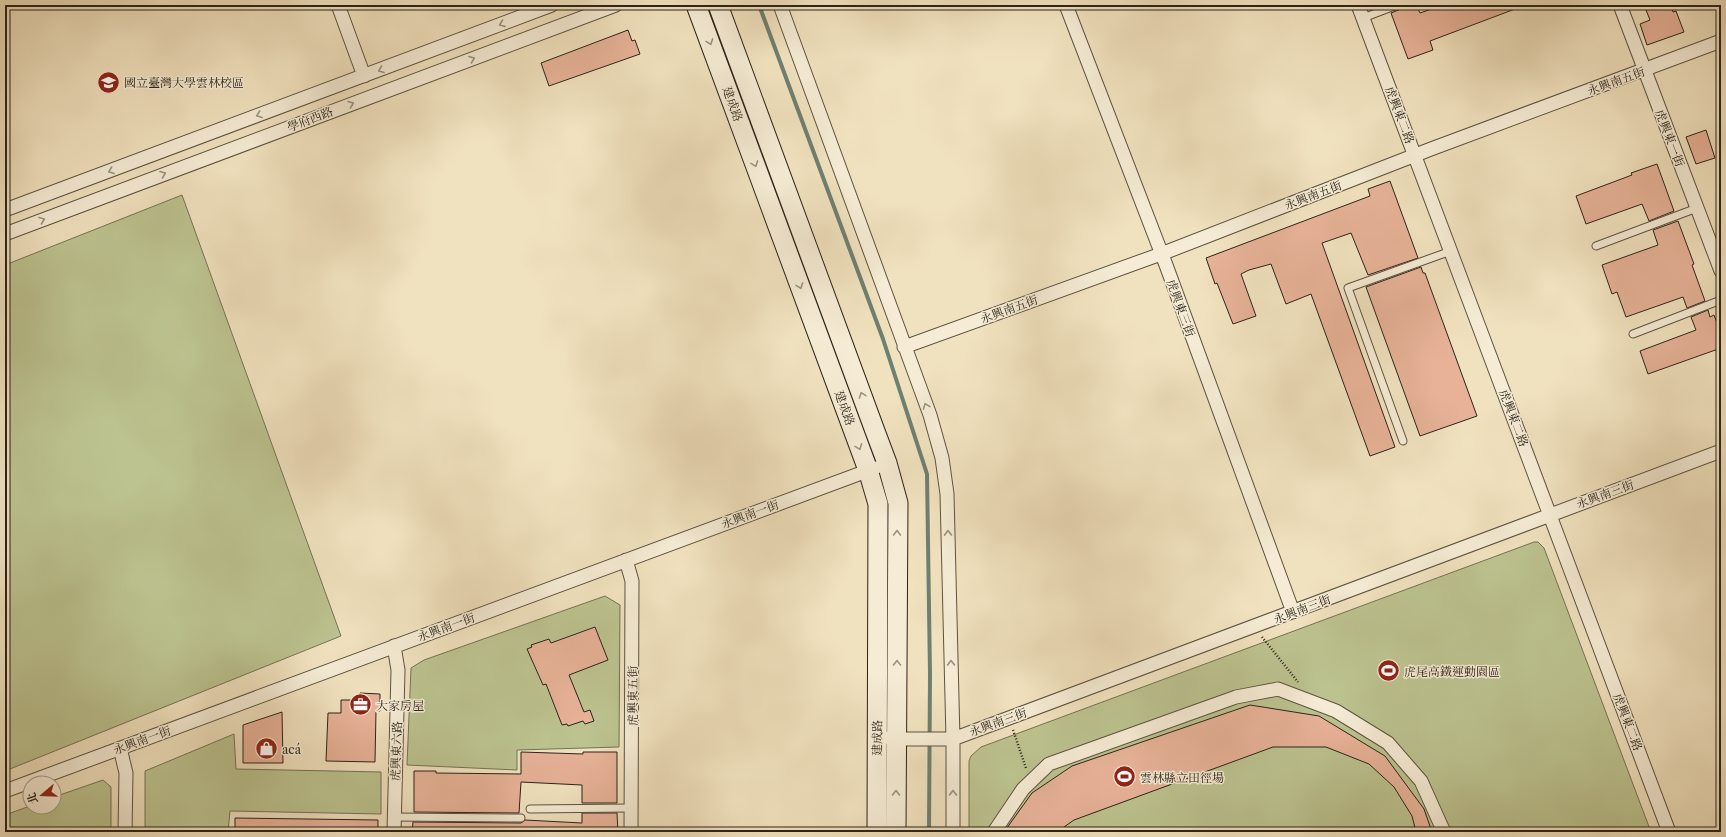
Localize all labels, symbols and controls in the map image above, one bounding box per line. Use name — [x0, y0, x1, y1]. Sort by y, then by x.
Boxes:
one-way arrow — [499, 19, 506, 27]
one-way arrow — [705, 38, 713, 45]
one-way arrow — [469, 55, 476, 63]
street label: 永興南五街 — [1585, 63, 1648, 98]
one-way arrow — [377, 65, 384, 73]
school or university icon: 國立臺灣大學雲林校區 — [96, 69, 122, 95]
place label: 國立臺灣大學雲林校區 — [124, 75, 244, 90]
street label: 虎興東二路 — [1382, 84, 1418, 146]
street label: 建成路 — [720, 85, 746, 123]
one-way arrow — [347, 101, 354, 109]
street label: 學府西路 — [285, 103, 335, 135]
street label: 虎興東一街 — [1652, 107, 1688, 170]
one-way arrow — [255, 111, 262, 119]
one-way arrow — [750, 160, 758, 167]
one-way arrow — [107, 166, 114, 174]
one-way arrow — [160, 171, 167, 179]
street label: 永興南五街 — [1282, 177, 1345, 213]
one-way arrow — [38, 216, 45, 225]
street label: 虎興東三街 — [1164, 277, 1199, 340]
one-way arrow — [795, 282, 803, 289]
street label: 永興南五街 — [978, 291, 1041, 326]
street label: 虎興東二路 — [1496, 387, 1532, 449]
street label: 建成路 — [832, 389, 858, 427]
one-way arrow — [858, 391, 867, 398]
one-way arrow — [923, 402, 931, 409]
one-way arrow — [855, 443, 863, 450]
street label: 永興南三街 — [1574, 476, 1637, 511]
street label: 永興南一街 — [719, 496, 782, 531]
one-way arrow — [893, 530, 901, 536]
one-way arrow — [944, 530, 952, 536]
street label: 永興南三街 — [1271, 591, 1334, 627]
street label: 永興南一街 — [415, 609, 478, 644]
sports icon: 虎尾高鐵運動園區 — [1375, 658, 1401, 684]
one-way arrow — [893, 660, 901, 666]
one-way arrow — [947, 660, 955, 666]
place label: 虎尾高鐵運動園區 — [1404, 664, 1500, 679]
street label: 虎興東五街 — [625, 665, 640, 726]
street label: 虎興東二路 — [1610, 691, 1646, 753]
office icon: 大家房屋 — [347, 692, 373, 718]
place label: 大家房屋 — [376, 698, 424, 713]
street label: 永興南三街 — [967, 704, 1030, 739]
street label: 建成路 — [869, 720, 885, 756]
street label: 虎興東六路 — [387, 721, 405, 781]
street label: 永興南一街 — [111, 722, 174, 757]
shop icon: acá — [253, 736, 279, 762]
place label: acá — [282, 742, 302, 757]
sports icon: 雲林縣立田徑場 — [1111, 764, 1137, 790]
place label: 雲林縣立田徑場 — [1140, 770, 1224, 785]
north arrow — [22, 775, 62, 815]
one-way arrow — [892, 790, 900, 796]
one-way arrow — [949, 790, 957, 796]
text: 北 — [24, 791, 41, 806]

